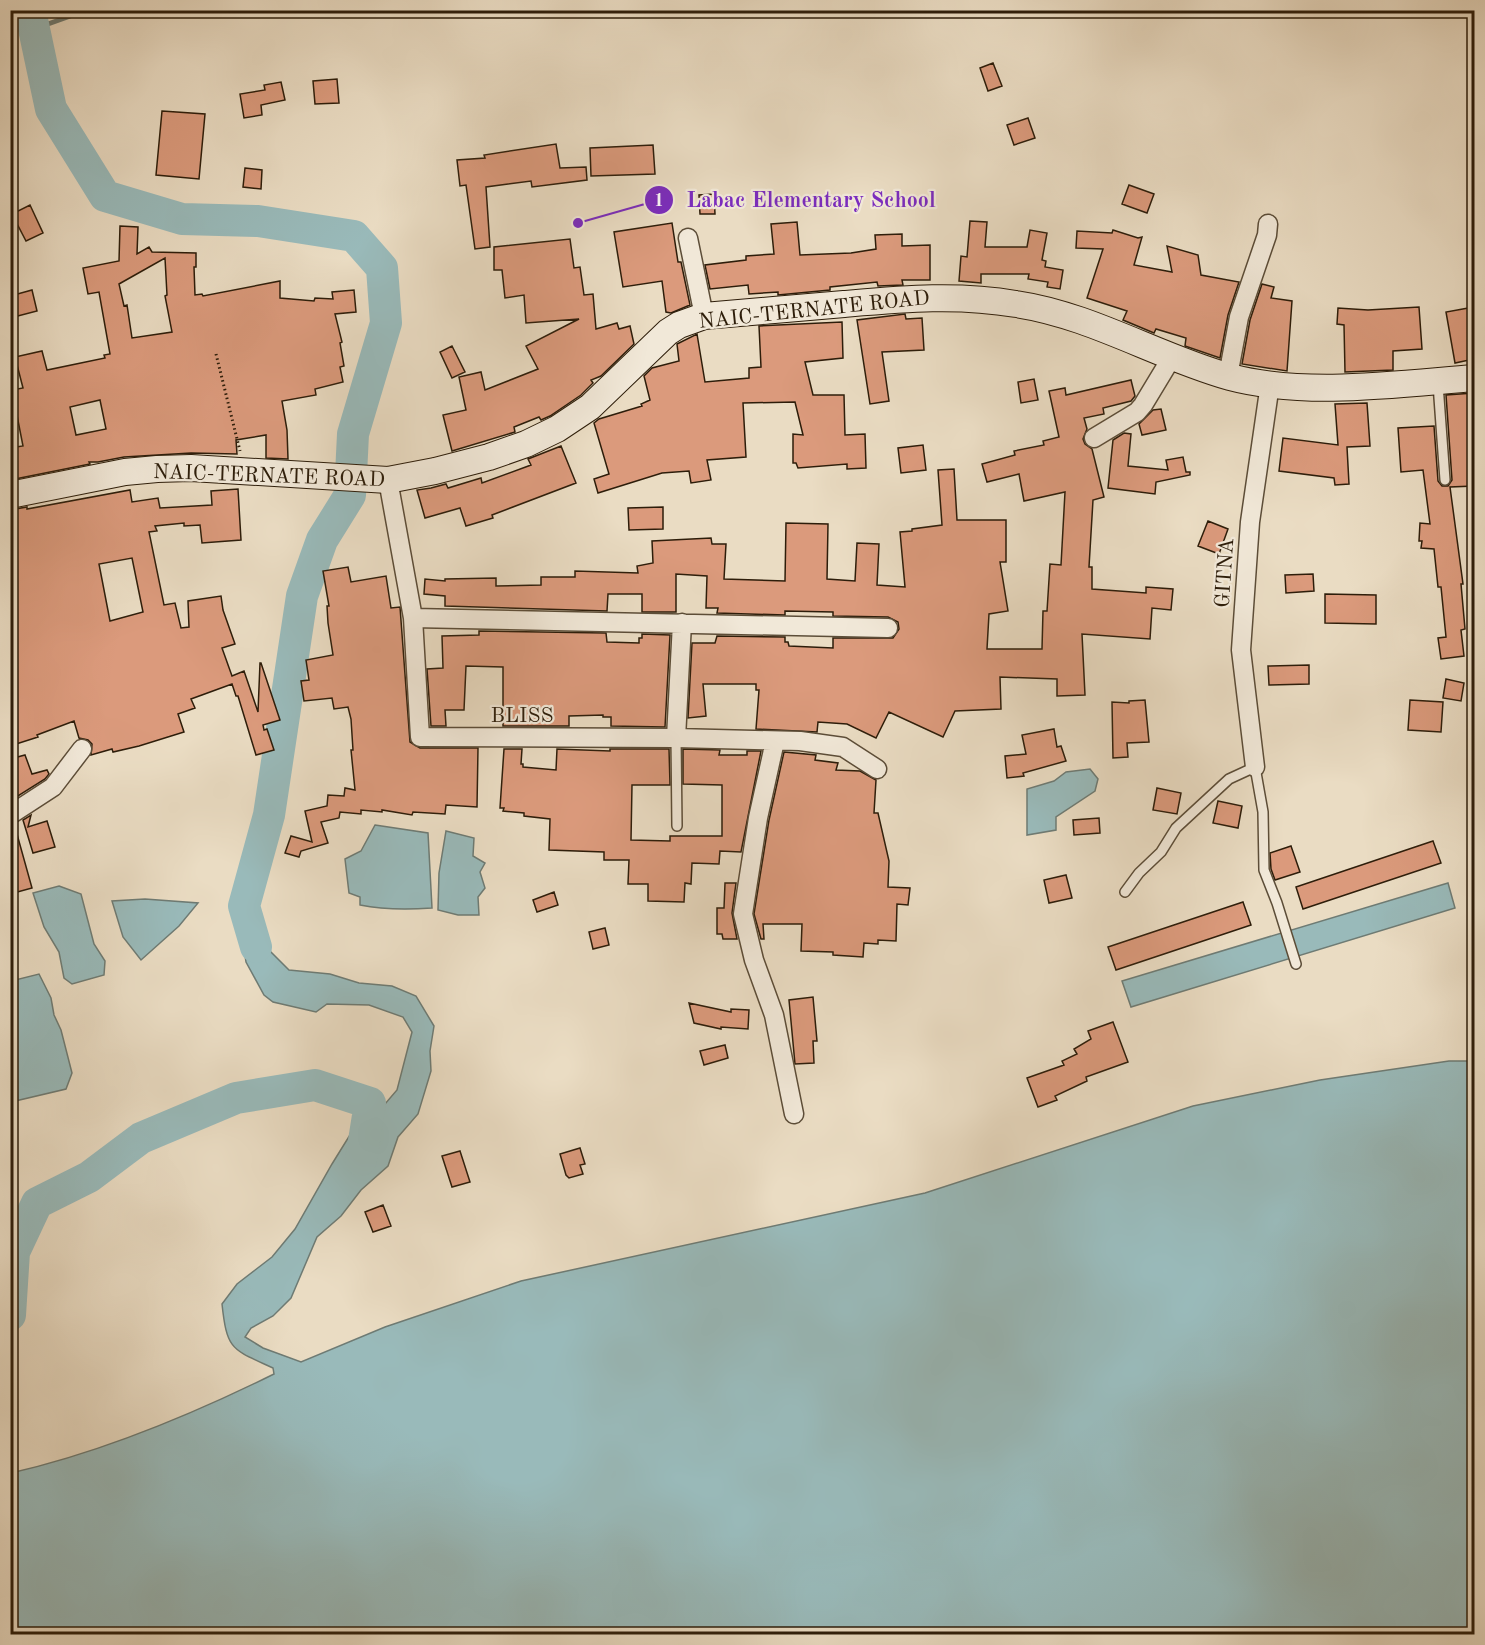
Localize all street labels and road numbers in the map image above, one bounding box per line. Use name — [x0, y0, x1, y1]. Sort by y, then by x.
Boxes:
street label: NAIC-TERNATE ROAD — [698, 288, 931, 333]
street label: NAIC-TERNATE ROAD — [153, 462, 385, 491]
street label: GITNA — [1213, 537, 1238, 609]
street label: BLISS — [491, 706, 553, 727]

